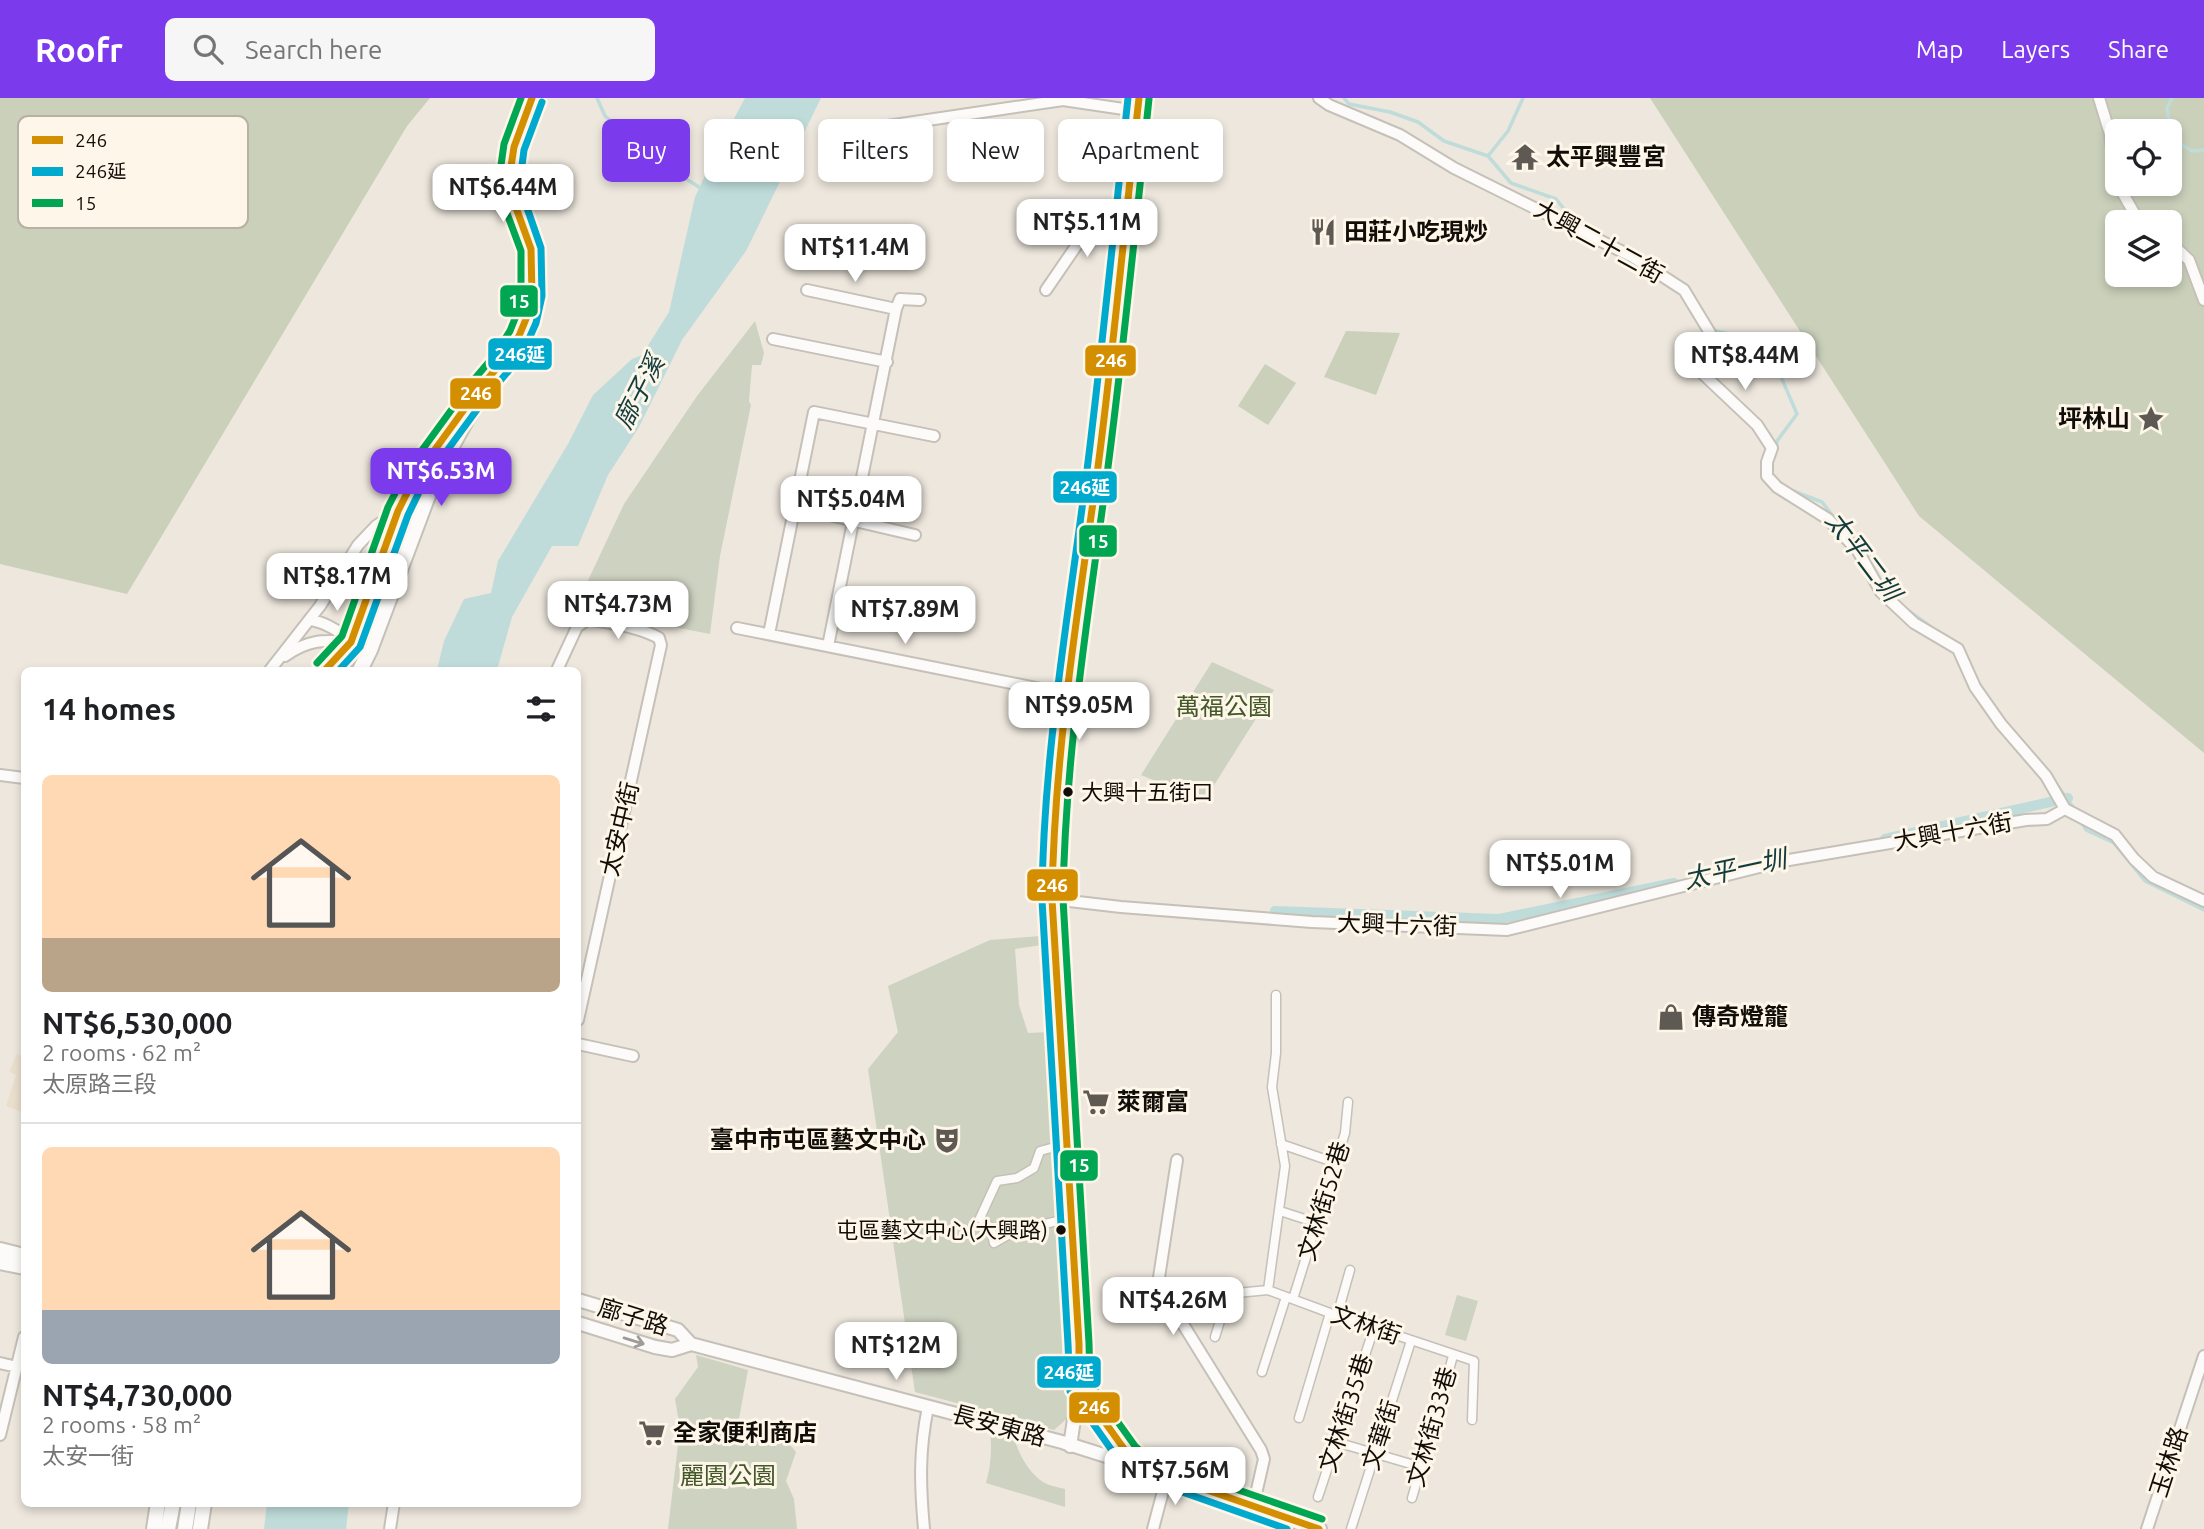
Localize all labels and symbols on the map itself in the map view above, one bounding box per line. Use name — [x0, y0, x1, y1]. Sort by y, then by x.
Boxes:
legend — [18, 116, 248, 228]
text: 246 — [75, 129, 107, 151]
temple icon: 太平興豐宮 — [1510, 142, 1540, 172]
place label: 太平興豐宮 — [1546, 143, 1666, 170]
text: 246延 — [75, 160, 126, 182]
pin: NT$6.44M — [431, 164, 575, 224]
text: 15 — [75, 192, 96, 214]
street label: 大興二十二街 — [1530, 195, 1669, 288]
pin: NT$5.11M — [1015, 200, 1159, 259]
restaurant icon: 田莊小吃現炒 — [1308, 217, 1338, 247]
place label: 田莊小吃現炒 — [1344, 218, 1488, 245]
pin: NT$11.4M — [783, 225, 927, 284]
line badge: 15 — [499, 284, 539, 318]
text: 15 — [508, 290, 530, 312]
pin: NT$8.44M — [1673, 332, 1817, 392]
line badge: 246延 — [487, 337, 553, 371]
text: 246延 — [494, 343, 546, 365]
line badge: 246 — [1084, 344, 1137, 377]
water label: 廍子溪 — [608, 347, 671, 433]
text: 246 — [1095, 349, 1127, 371]
line badge: 246 — [449, 377, 502, 410]
text: 246 — [460, 382, 492, 404]
place icon: 坪林山 — [2136, 404, 2166, 434]
place label: 坪林山 — [2058, 405, 2130, 432]
pin: NT$6.53M — [369, 448, 513, 508]
line badge: 246延 — [1052, 470, 1118, 504]
pin: NT$5.04M — [779, 476, 923, 536]
text: 246延 — [1059, 476, 1111, 498]
water label: 太平二圳 — [1821, 505, 1909, 609]
line badge: 15 — [1078, 524, 1118, 558]
text: 15 — [1087, 530, 1109, 552]
pin: NT$8.17M — [265, 554, 409, 613]
pin: NT$4.73M — [546, 582, 690, 641]
pin: NT$7.89M — [833, 587, 977, 646]
pin: NT$9.05M — [1007, 682, 1151, 742]
park label: 萬福公園 — [1176, 693, 1272, 720]
street label: 太安中街 — [596, 779, 643, 879]
place label: 大興十五街口 — [1081, 779, 1213, 804]
marker: 大興十五街口 — [1061, 785, 1075, 799]
street label: 大興十六街 — [1891, 808, 2014, 855]
pin: NT$5.01M — [1488, 840, 1632, 900]
water label: 太平一圳 — [1681, 843, 1793, 894]
line badge: 246 — [1026, 868, 1079, 902]
text: 246 — [1036, 874, 1068, 896]
street label: 大興十六街 — [1337, 909, 1457, 940]
shop icon: 傳奇燈籠 — [1656, 1002, 1686, 1032]
place label: 傳奇燈籠 — [1692, 1003, 1788, 1030]
supermarket icon: 萊爾富 — [1081, 1087, 1111, 1117]
place label: 萊爾富 — [1117, 1088, 1189, 1115]
theatre icon: 臺中市屯區藝文中心 — [932, 1125, 962, 1155]
place label: 臺中市屯區藝文中心 — [710, 1126, 926, 1153]
street label: 文林街52巷 — [1293, 1138, 1354, 1264]
line badge: 15 — [1059, 1149, 1099, 1182]
text: 15 — [1068, 1154, 1090, 1176]
place label: 屯區藝文中心(大興路) — [836, 1217, 1048, 1243]
marker: 屯區藝文中心(大興路) — [1054, 1223, 1068, 1237]
pin: NT$4.26M — [1101, 1278, 1245, 1337]
street label: 廍子路 — [595, 1293, 672, 1340]
street label: 文林街 — [1328, 1300, 1405, 1349]
pin: NT$12M — [839, 1322, 953, 1382]
one-way arrow — [623, 1335, 645, 1348]
street label: 文林街35巷 — [1314, 1350, 1377, 1476]
line badge: 246延 — [1036, 1355, 1102, 1389]
text: 246延 — [1043, 1361, 1095, 1383]
street label: 文林街33巷 — [1402, 1364, 1461, 1490]
line badge: 246 — [1068, 1391, 1121, 1424]
text: 246 — [1078, 1396, 1110, 1418]
street label: 文華街 — [1357, 1396, 1404, 1473]
street label: 長安東路 — [949, 1400, 1049, 1451]
supermarket icon: 全家便利商店 — [637, 1418, 667, 1448]
place label: 全家便利商店 — [673, 1419, 817, 1446]
street label: 玉林路 — [2145, 1423, 2192, 1500]
pin: NT$7.56M — [1103, 1448, 1247, 1507]
park label: 麗園公園 — [680, 1462, 776, 1489]

